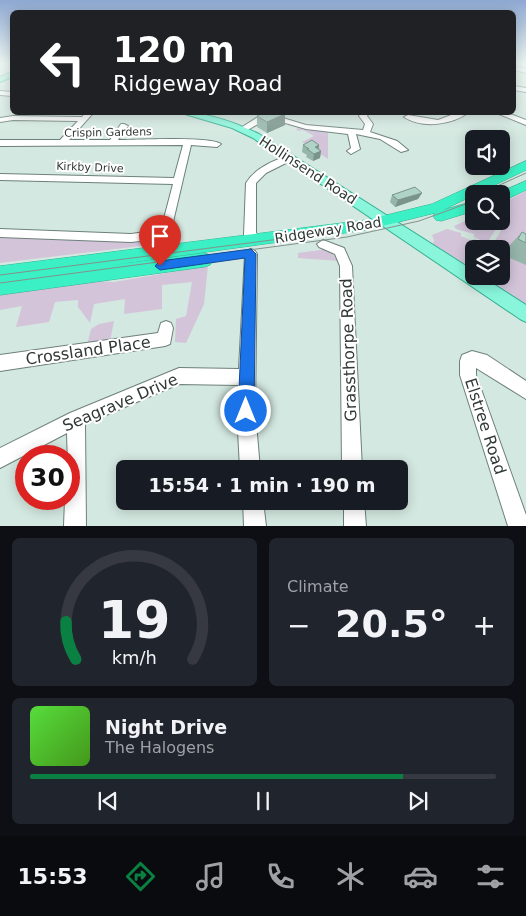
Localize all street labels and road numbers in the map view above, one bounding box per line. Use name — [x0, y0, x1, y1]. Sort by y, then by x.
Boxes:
street label: Crispin Gardens — [64, 125, 152, 140]
street label: Hollinsend Road — [256, 133, 360, 207]
street label: Kirkby Drive — [56, 160, 124, 175]
street label: Ridgeway Road — [273, 214, 383, 246]
street label: Grassthorpe Road — [337, 278, 360, 422]
street label: Crossland Place — [24, 332, 152, 369]
street label: Seagrave Drive — [60, 370, 181, 435]
street label: Elstree Road — [461, 376, 510, 477]

